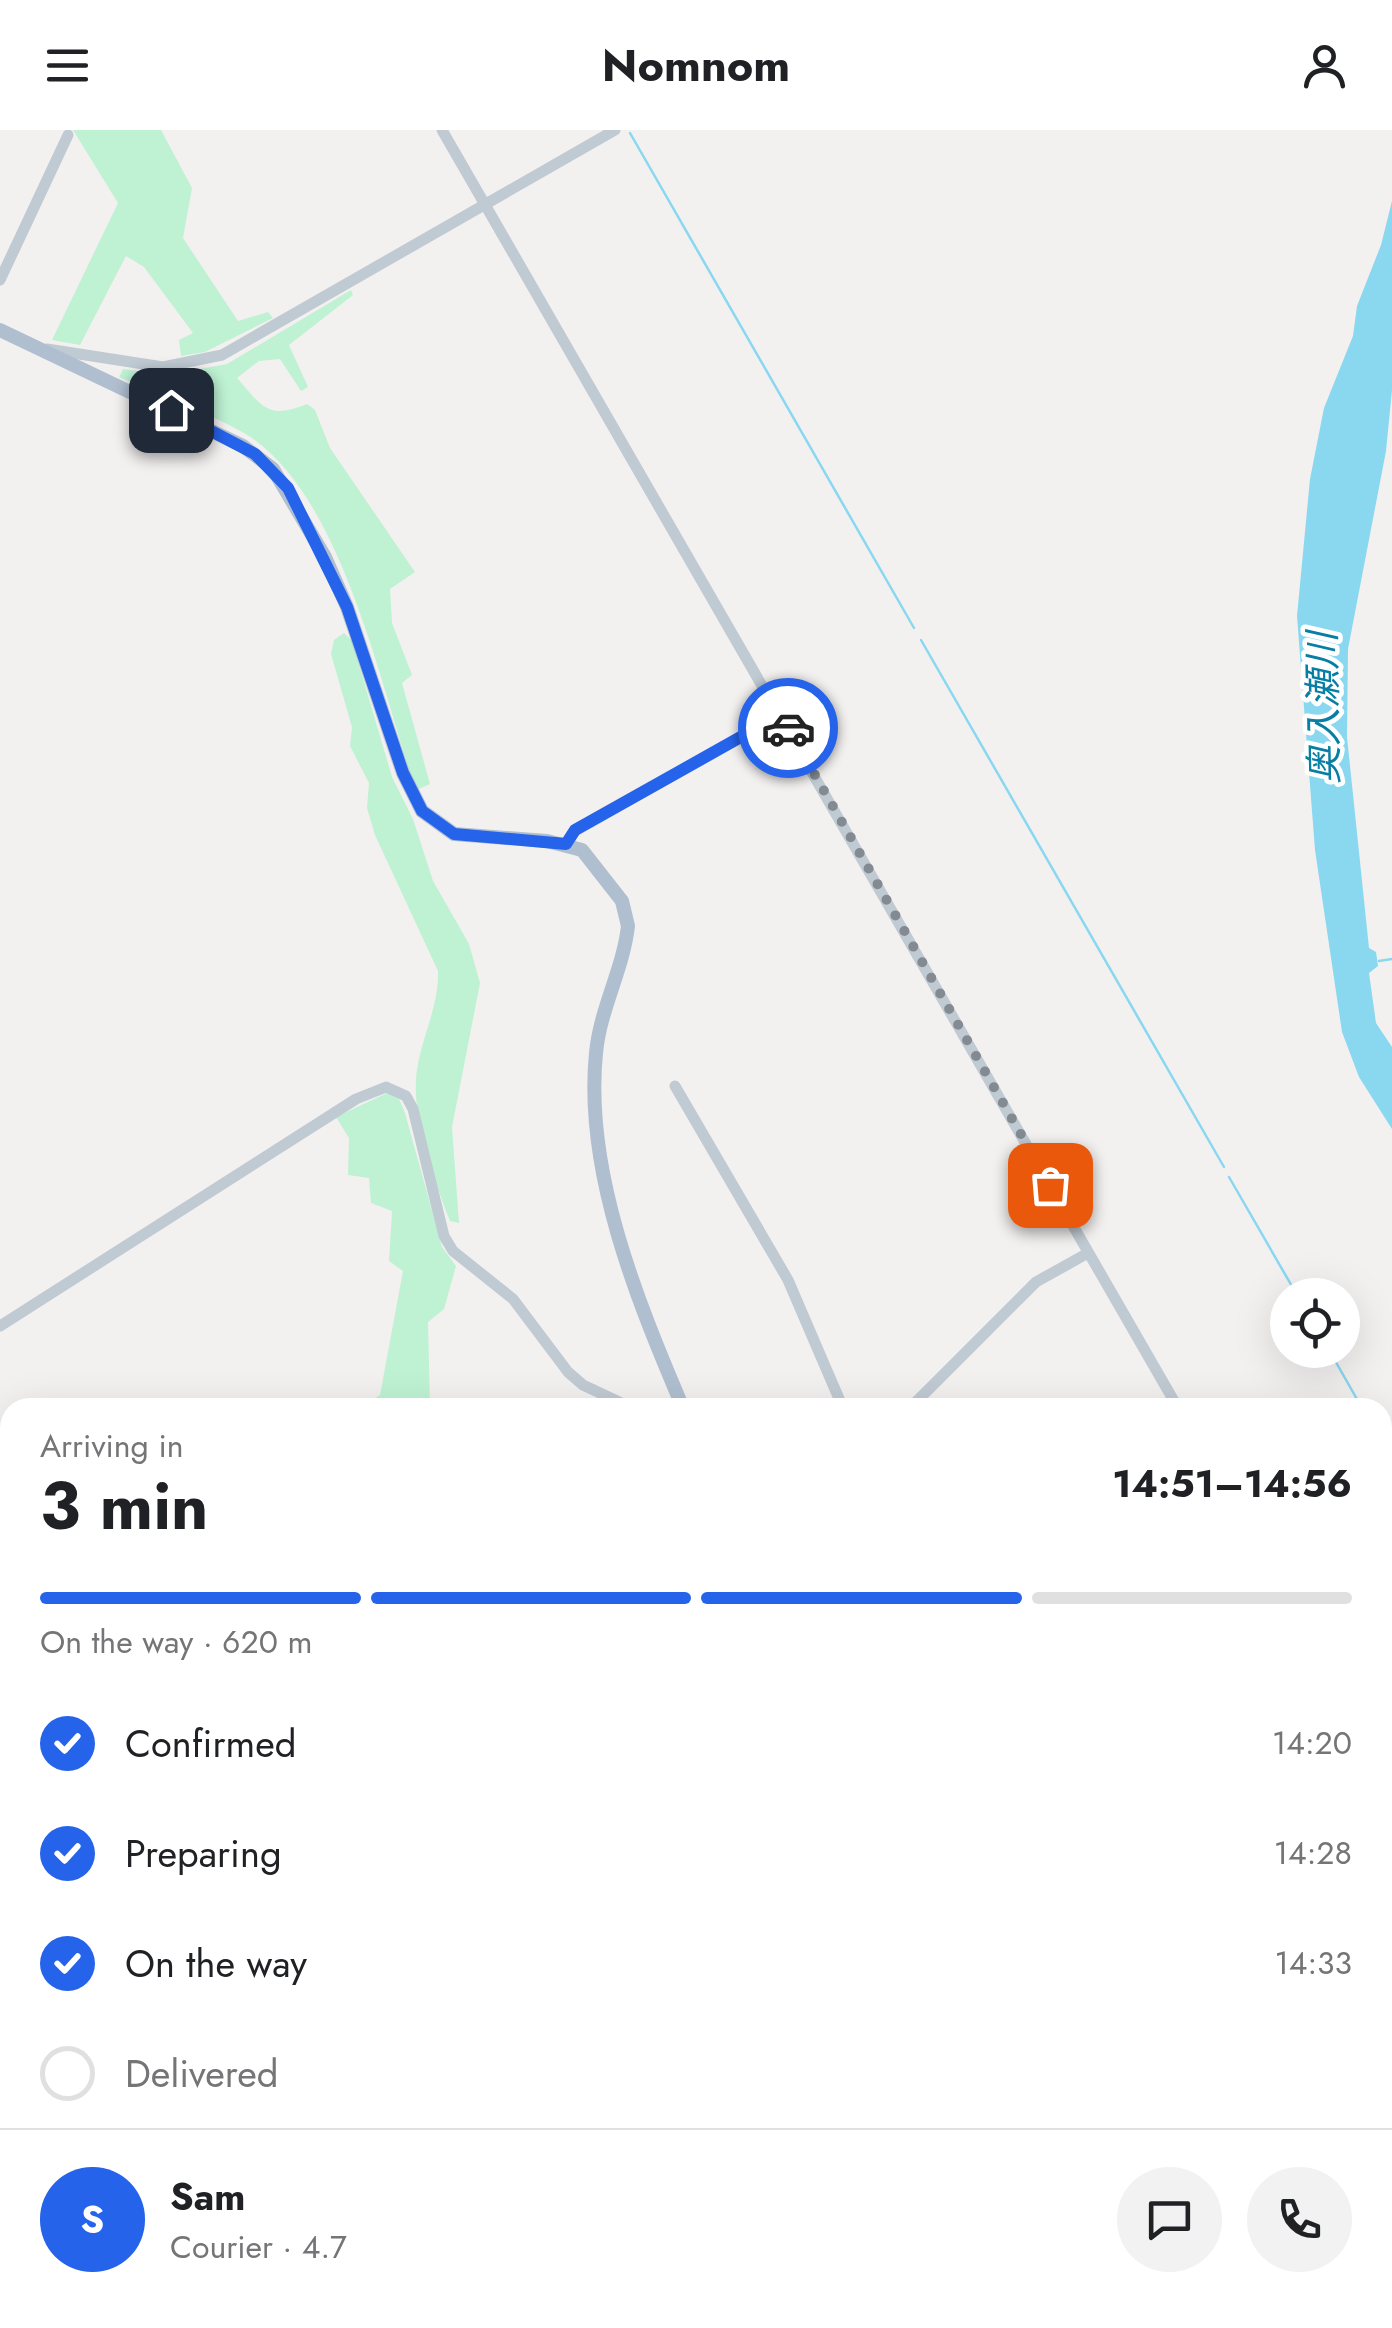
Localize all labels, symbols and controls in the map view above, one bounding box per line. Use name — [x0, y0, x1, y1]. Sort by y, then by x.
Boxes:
text: Nomnom — [602, 33, 790, 98]
icon: menu — [40, 38, 95, 93]
icon: person — [1297, 38, 1352, 93]
pin — [129, 368, 214, 453]
icon: home — [144, 383, 199, 438]
water label: 奥入瀬川 — [1294, 628, 1352, 784]
courier — [738, 678, 838, 778]
icon: car — [761, 701, 816, 756]
pin — [1008, 1143, 1093, 1228]
icon: bag — [1023, 1158, 1078, 1213]
map controls — [1270, 1278, 1360, 1368]
button: locate — [1270, 1278, 1360, 1368]
text: Arriving in — [40, 1423, 184, 1469]
text: 14:51–14:56 — [1112, 1456, 1352, 1511]
text: 3 min — [40, 1459, 208, 1553]
text: On the way · 620 m — [40, 1619, 313, 1665]
icon: check — [40, 1716, 95, 1771]
text: Confirmed — [125, 1716, 296, 1771]
text: 14:20 — [1272, 1720, 1352, 1766]
icon: check — [40, 1826, 95, 1881]
text: Preparing — [125, 1826, 282, 1881]
text: 14:28 — [1274, 1830, 1352, 1876]
icon: check — [40, 1936, 95, 1991]
text: On the way — [125, 1936, 307, 1991]
text: 14:33 — [1274, 1940, 1352, 1986]
text: Delivered — [125, 2046, 278, 2101]
button: chat — [1117, 2167, 1222, 2272]
button: phone — [1247, 2167, 1352, 2272]
text: Sam — [170, 2169, 245, 2224]
text: S — [81, 2192, 104, 2247]
text: Courier · 4.7 — [170, 2224, 347, 2270]

